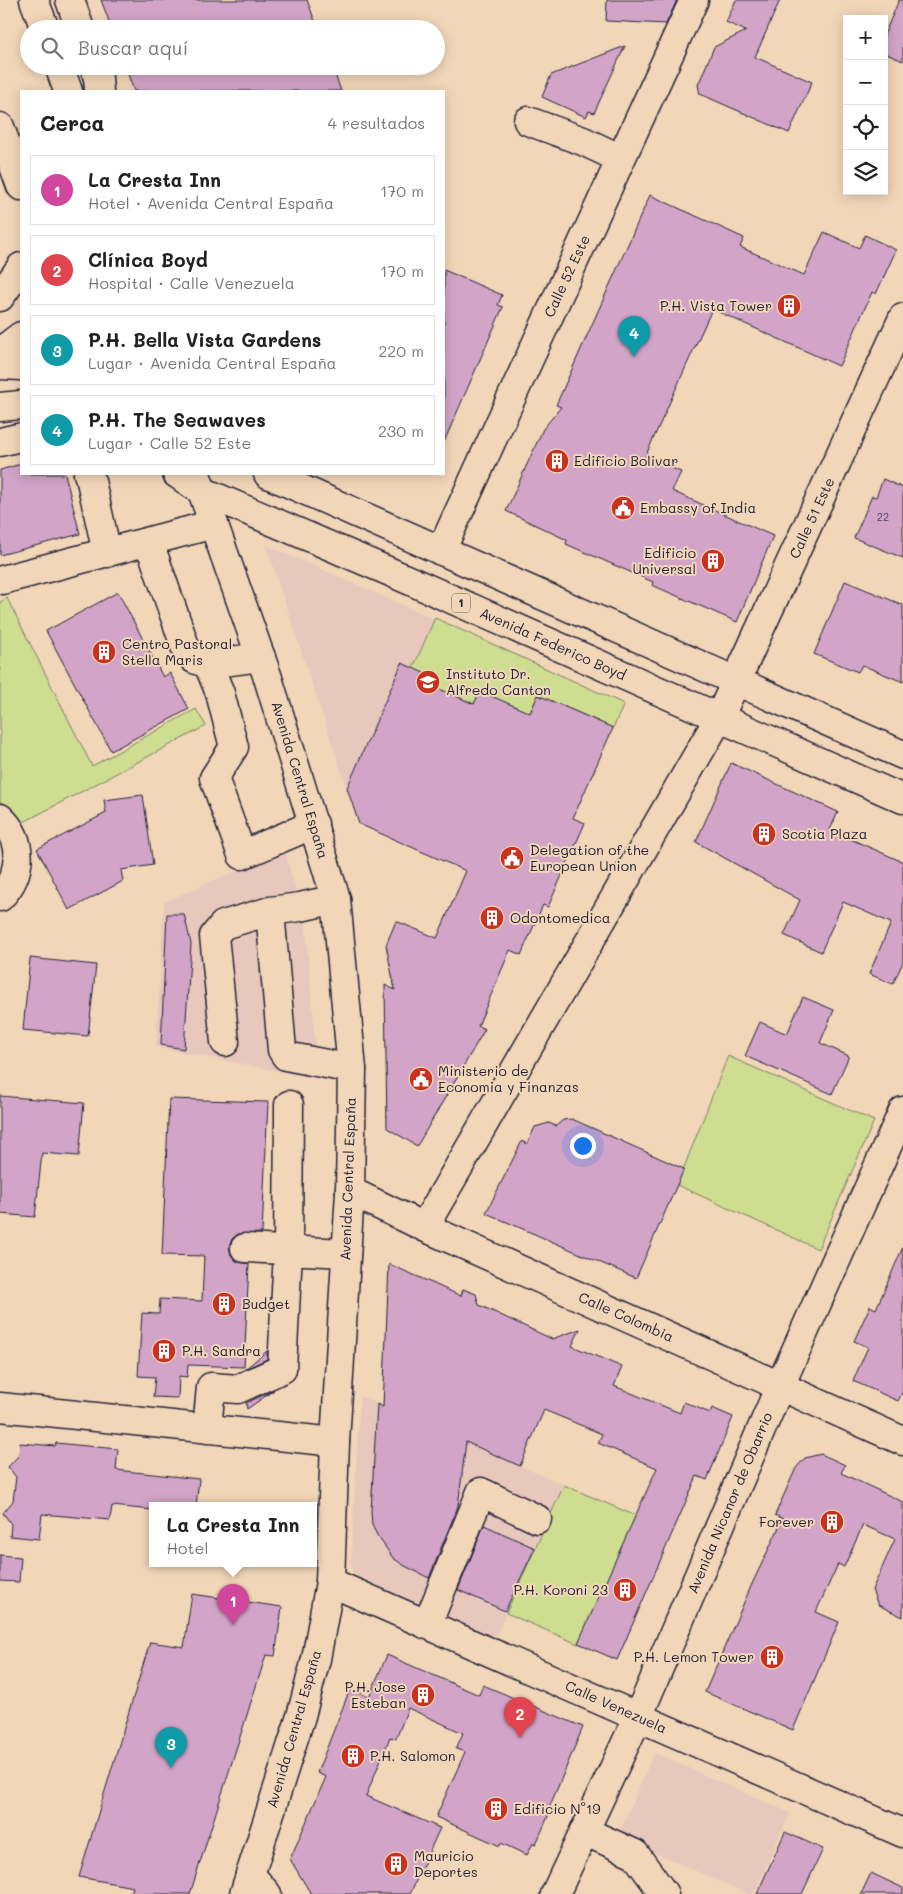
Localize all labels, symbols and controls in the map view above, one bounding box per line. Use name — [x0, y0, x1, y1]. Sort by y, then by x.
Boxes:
map controls — [843, 15, 888, 195]
button: + — [843, 15, 888, 60]
search box — [20, 20, 445, 75]
icon: search — [38, 34, 66, 62]
text: Buscar aquí — [78, 35, 188, 60]
button: − — [843, 60, 888, 105]
button: locate — [843, 105, 888, 150]
text: Cerca — [40, 109, 105, 136]
text: 4 resultados — [328, 112, 425, 133]
button: layers — [843, 150, 888, 195]
text: La Cresta Inn — [88, 167, 221, 192]
text: 1 — [53, 180, 61, 201]
text: 170 m — [380, 180, 424, 201]
text: Hotel · Avenida Central España — [88, 192, 334, 213]
street label: Calle 52 Este — [539, 231, 594, 320]
text: Clínica Boyd — [88, 247, 208, 272]
text: 2 — [53, 260, 61, 281]
text: 170 m — [380, 260, 424, 281]
text: Hospital · Calle Venezuela — [88, 272, 295, 293]
building icon: P.H. Vista Tower — [776, 293, 802, 319]
place label: P.H. Vista Tower — [660, 296, 772, 315]
pin: 4 — [618, 316, 650, 357]
text: P.H. Bella Vista Gardens — [88, 327, 321, 352]
text: 3 — [52, 340, 62, 361]
text: 220 m — [378, 340, 424, 361]
text: Lugar · Avenida Central España — [88, 352, 336, 373]
text: P.H. The Seawaves — [88, 407, 266, 432]
text: 4 — [52, 420, 62, 441]
text: 230 m — [378, 420, 424, 441]
text: Lugar · Calle 52 Este — [88, 432, 251, 453]
building icon: Edificio Bolivar — [544, 448, 570, 474]
place label: Edificio Bolivar — [574, 451, 678, 470]
street label: Calle 51 Este — [784, 474, 839, 561]
public building icon: Embassy of India — [610, 495, 636, 521]
place label: Embassy of India — [640, 498, 756, 517]
house number: 22 — [877, 509, 889, 524]
place label: Edificio Universal — [632, 543, 696, 578]
building icon: Edificio Universal — [700, 548, 726, 574]
road number: 1 — [452, 594, 470, 612]
street label: Avenida Federico Boyd — [477, 603, 629, 684]
place label: Centro Pastoral Stella Maris — [122, 634, 232, 669]
building icon: Centro Pastoral Stella Maris — [91, 639, 117, 665]
place label: Instituto Dr. Alfredo Canton — [446, 664, 551, 699]
school or university icon: Instituto Dr. Alfredo Canton — [415, 669, 441, 695]
street label: Avenida Central España — [267, 699, 333, 861]
building icon: Scotia Plaza — [751, 821, 777, 847]
place label: Scotia Plaza — [782, 824, 867, 843]
place label: Delegation of the European Union — [530, 840, 649, 875]
public building icon: Delegation of the European Union — [499, 845, 525, 871]
building icon: Odontomedica — [479, 905, 505, 931]
place label: Odontomedica — [510, 908, 610, 927]
place label: Ministerio de Economia y Finanzas — [438, 1061, 579, 1096]
public building icon: Ministerio de Economia y Finanzas — [408, 1066, 434, 1092]
street label: Avenida Central España — [335, 1097, 360, 1261]
your location — [570, 1133, 596, 1159]
street label: Calle Colombia — [576, 1287, 677, 1346]
building icon: Budget — [211, 1291, 237, 1317]
place label: Budget — [242, 1294, 290, 1313]
building icon: P.H. Sandra — [151, 1338, 177, 1364]
place label: P.H. Sandra — [182, 1341, 261, 1360]
street label: Avenida Nicanor de Obarrio — [683, 1409, 776, 1596]
popup — [149, 1502, 317, 1567]
building icon: Forever — [819, 1509, 845, 1535]
text: La Cresta Inn — [167, 1512, 299, 1537]
place label: Forever — [759, 1512, 814, 1531]
text: Hotel — [167, 1537, 208, 1558]
building icon: P.H. Koroni 23 — [612, 1577, 638, 1603]
place label: P.H. Koroni 23 — [513, 1580, 608, 1599]
pin: 1 — [217, 1584, 249, 1625]
building icon: P.H. Lemon Tower — [759, 1644, 785, 1670]
place label: P.H. Lemon Tower — [634, 1647, 754, 1666]
street label: Avenida Central España — [262, 1648, 325, 1810]
street label: Calle Venezuela — [562, 1676, 670, 1737]
place label: P.H. Jose Esteban — [345, 1677, 406, 1712]
building icon: P.H. Jose Esteban — [410, 1682, 436, 1708]
pin: 2 — [504, 1697, 536, 1738]
pin: 3 — [155, 1727, 187, 1768]
building icon: P.H. Salomon — [340, 1743, 366, 1769]
place label: P.H. Salomon — [370, 1746, 456, 1765]
building icon: Edificio N°19 — [483, 1796, 509, 1822]
place label: Edificio N°19 — [514, 1799, 600, 1818]
place label: Mauricio Deportes — [414, 1846, 478, 1881]
building icon: Mauricio Deportes — [383, 1851, 409, 1877]

